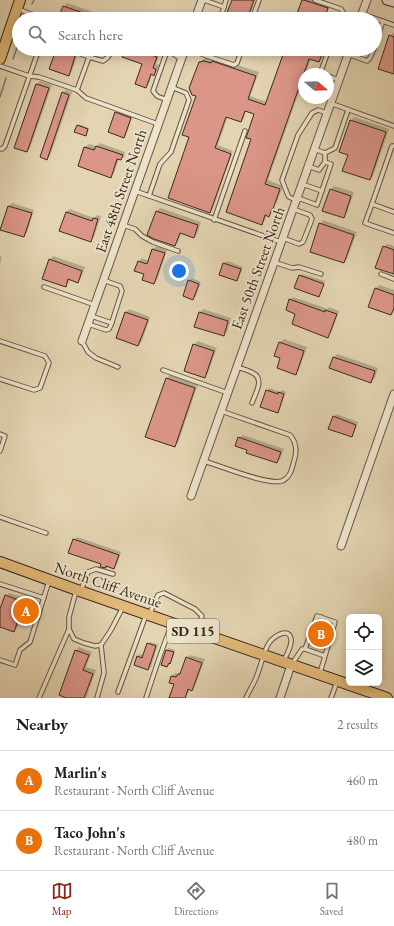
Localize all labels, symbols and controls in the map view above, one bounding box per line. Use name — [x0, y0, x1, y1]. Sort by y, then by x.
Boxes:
search box — [12, 12, 382, 56]
icon: search — [26, 23, 48, 45]
text: Search here — [58, 25, 123, 44]
north arrow — [298, 68, 334, 104]
street label: East 48th Street North — [91, 126, 151, 255]
street label: East 50th Street North — [227, 204, 289, 332]
your location — [169, 261, 189, 281]
street label: North Cliff Avenue — [52, 557, 165, 612]
pin: A — [13, 596, 39, 626]
map controls — [346, 614, 382, 686]
button: locate — [346, 614, 382, 650]
road number: SD 115 — [167, 619, 219, 643]
pin: B — [308, 619, 334, 649]
button: layers — [346, 650, 382, 686]
text: Nearby — [16, 713, 68, 735]
text: 2 results — [337, 716, 378, 733]
text: Marlin's — [54, 763, 106, 782]
text: A — [24, 772, 34, 789]
text: 460 m — [347, 772, 378, 789]
text: Restaurant · North Cliff Avenue — [54, 782, 214, 799]
text: Taco John's — [54, 823, 125, 842]
text: B — [25, 832, 33, 849]
text: 480 m — [347, 832, 378, 849]
text: Restaurant · North Cliff Avenue — [54, 842, 214, 859]
tab: Map — [51, 880, 73, 918]
tab: Directions — [174, 880, 218, 918]
tab: Saved — [320, 880, 343, 918]

